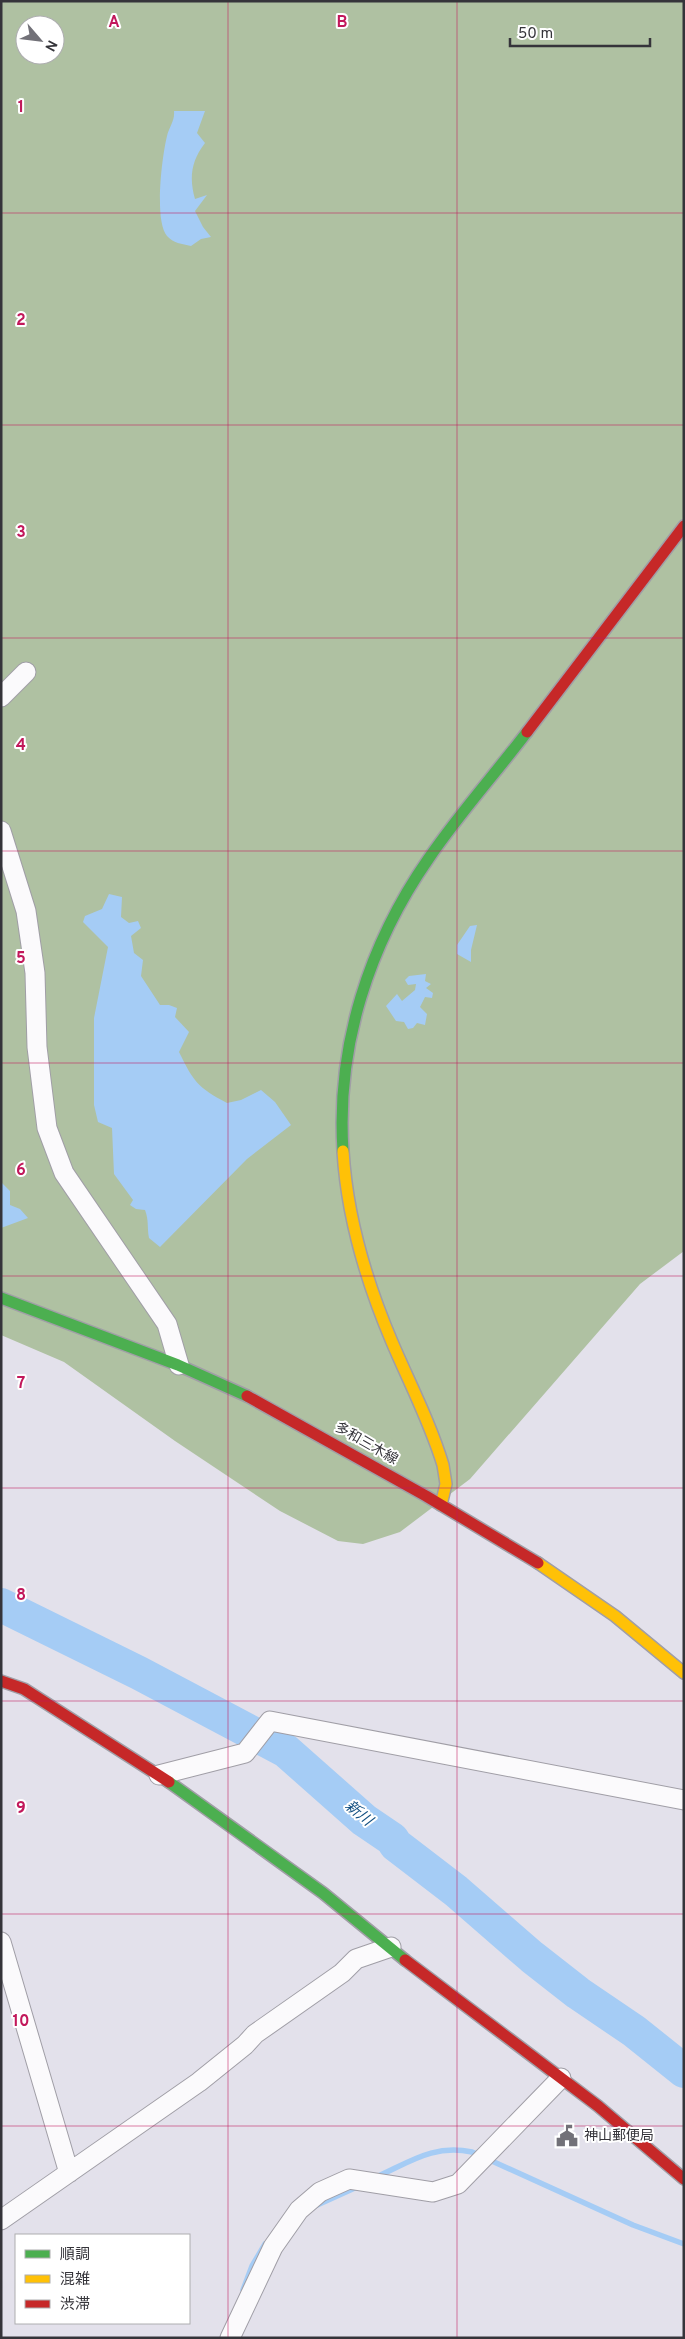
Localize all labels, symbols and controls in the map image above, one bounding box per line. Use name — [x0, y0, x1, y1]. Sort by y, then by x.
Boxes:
text: A — [108, 13, 120, 33]
text: B — [336, 13, 348, 33]
north arrow — [15, 15, 65, 65]
scale bar — [510, 15, 650, 47]
text: 50 m — [518, 25, 553, 44]
text: N — [40, 37, 60, 54]
text: 1 — [18, 98, 24, 118]
text: 2 — [16, 311, 26, 331]
text: 3 — [16, 523, 26, 543]
text: 4 — [16, 736, 26, 756]
text: 5 — [16, 949, 26, 969]
text: 6 — [16, 1161, 26, 1181]
text: 7 — [17, 1374, 25, 1394]
street label: 多和三木線 — [331, 1419, 401, 1469]
text: 8 — [16, 1586, 26, 1606]
water label: 新川 — [340, 1797, 377, 1832]
text: 9 — [16, 1799, 26, 1819]
text: 10 — [13, 2012, 29, 2032]
public building icon: 神山郵便局 — [554, 2123, 580, 2149]
place label: 神山郵便局 — [584, 2128, 654, 2145]
legend — [15, 2234, 190, 2324]
text: 順調 — [60, 2246, 90, 2265]
text: 混雑 — [60, 2271, 90, 2290]
text: 渋滞 — [60, 2296, 90, 2315]

